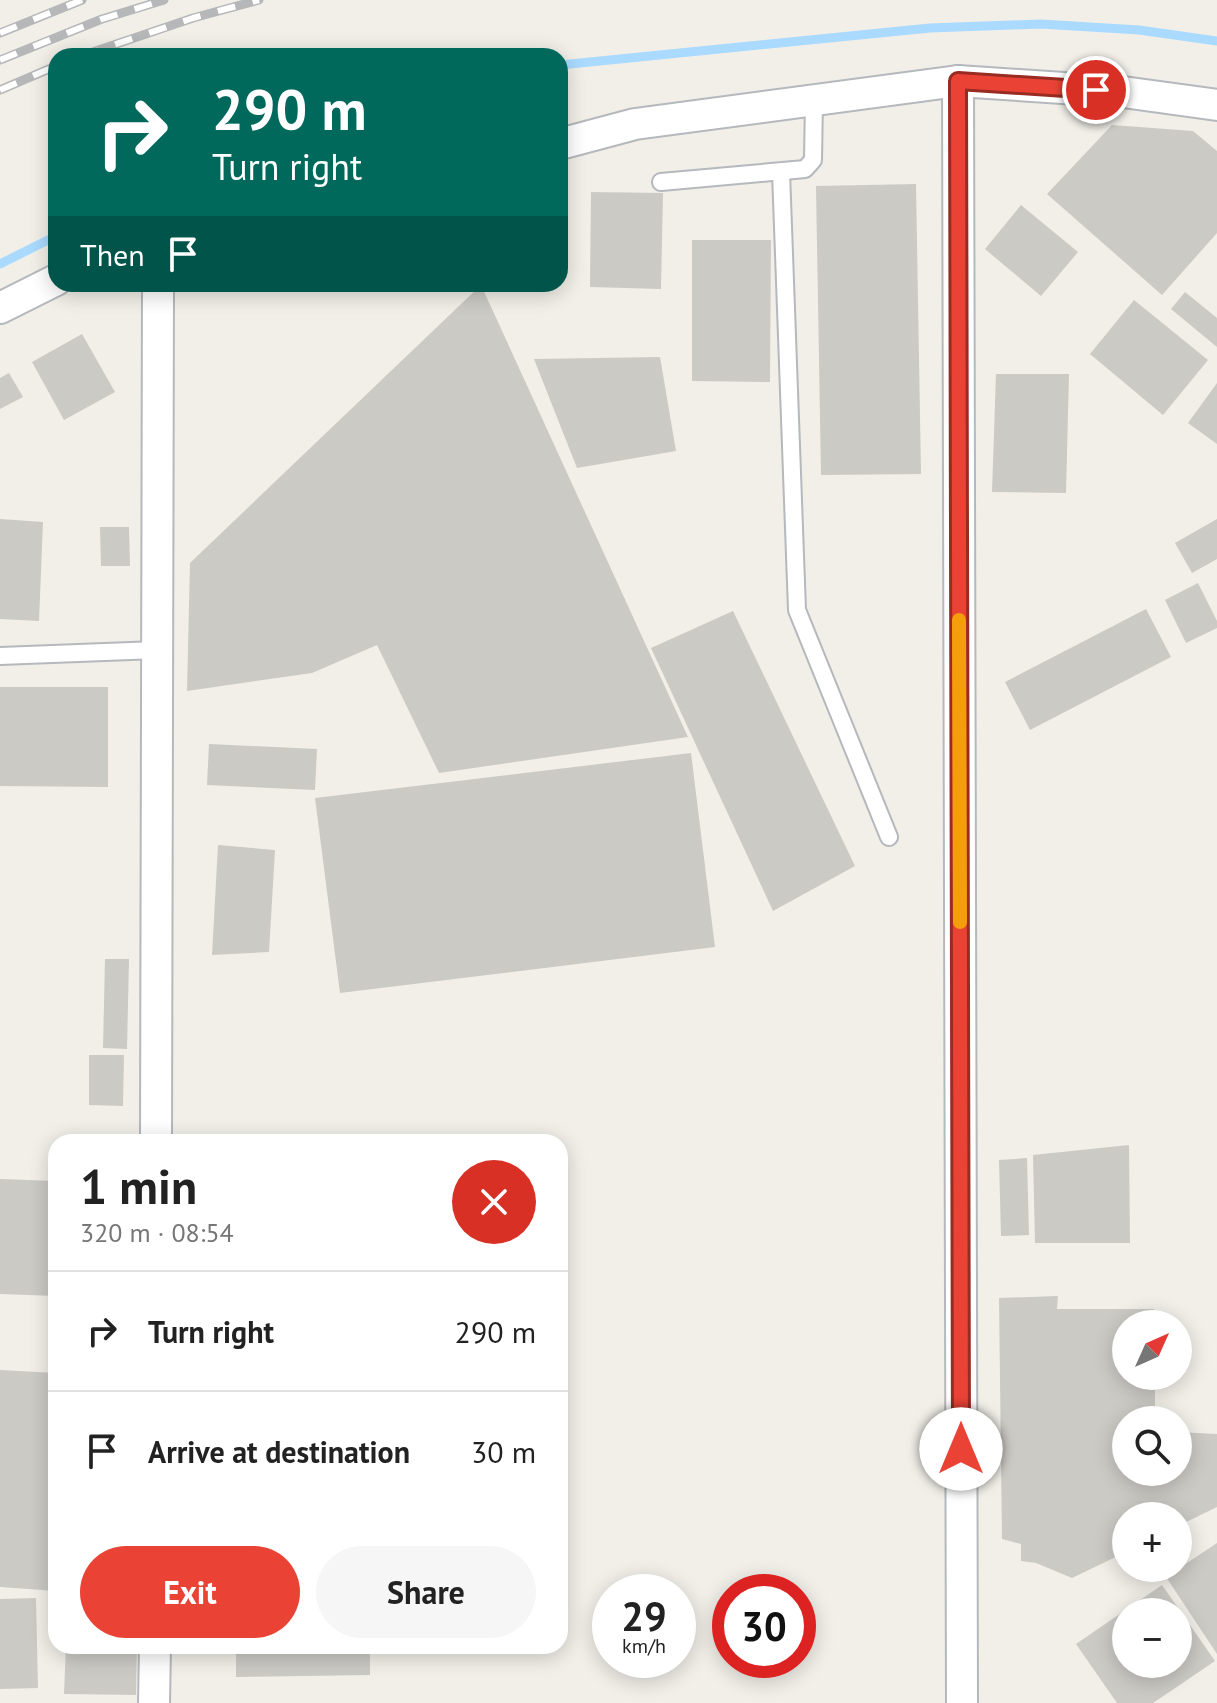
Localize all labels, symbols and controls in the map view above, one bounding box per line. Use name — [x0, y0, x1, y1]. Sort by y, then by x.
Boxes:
pin — [1062, 56, 1130, 124]
icon: arrive — [1074, 68, 1118, 112]
text: 290 m — [212, 73, 367, 145]
icon: right — [80, 80, 184, 184]
text: Turn right — [212, 143, 362, 190]
icon: arrive — [161, 232, 205, 276]
text: Then — [80, 235, 145, 274]
text: 1 min — [80, 1155, 197, 1217]
button: close — [452, 1160, 536, 1244]
text: 320 m · 08:54 — [80, 1216, 234, 1249]
icon: right — [80, 1309, 124, 1353]
north arrow — [1112, 1310, 1192, 1390]
map controls — [1112, 1310, 1192, 1678]
text: Turn right — [148, 1312, 274, 1351]
text: 290 m — [455, 1312, 536, 1351]
button: search — [1112, 1406, 1192, 1486]
position arrow — [919, 1407, 1003, 1491]
icon: arrive — [80, 1429, 124, 1473]
text: Arrive at destination — [148, 1432, 410, 1471]
text: 30 m — [471, 1432, 536, 1471]
button: + — [1112, 1502, 1192, 1582]
button: Exit — [80, 1546, 300, 1638]
button: Share — [316, 1546, 536, 1638]
speed limit sign: 30 — [712, 1574, 816, 1678]
text: 29 — [621, 1590, 667, 1642]
button: − — [1112, 1598, 1192, 1678]
text: km/h — [622, 1633, 666, 1659]

